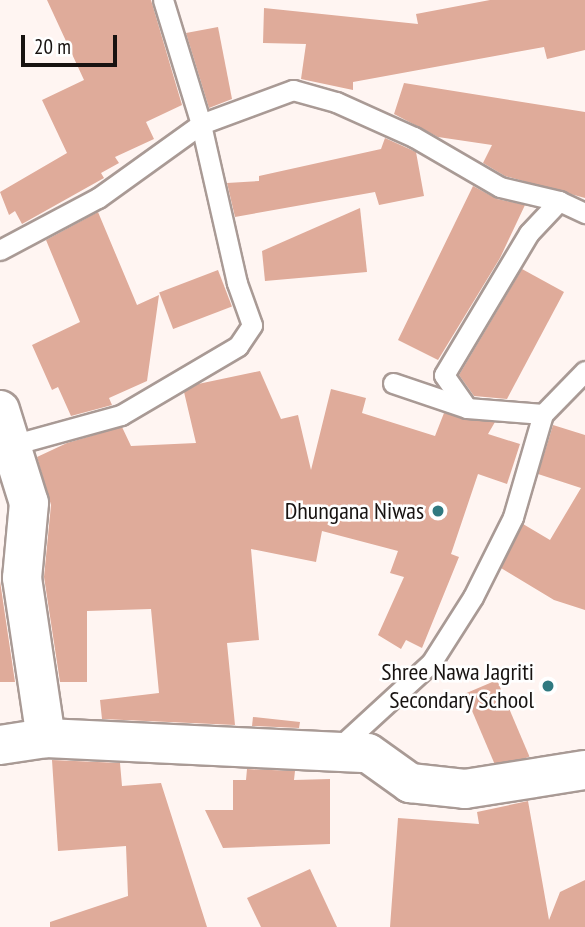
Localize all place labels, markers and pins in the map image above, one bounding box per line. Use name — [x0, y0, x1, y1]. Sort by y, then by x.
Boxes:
place label: Dhungana Niwas — [285, 497, 424, 525]
marker: Dhungana Niwas — [430, 503, 446, 519]
place label: Shree Nawa Jagriti Secondary School — [381, 658, 534, 714]
marker: Shree Nawa Jagriti Secondary School — [540, 678, 556, 694]

